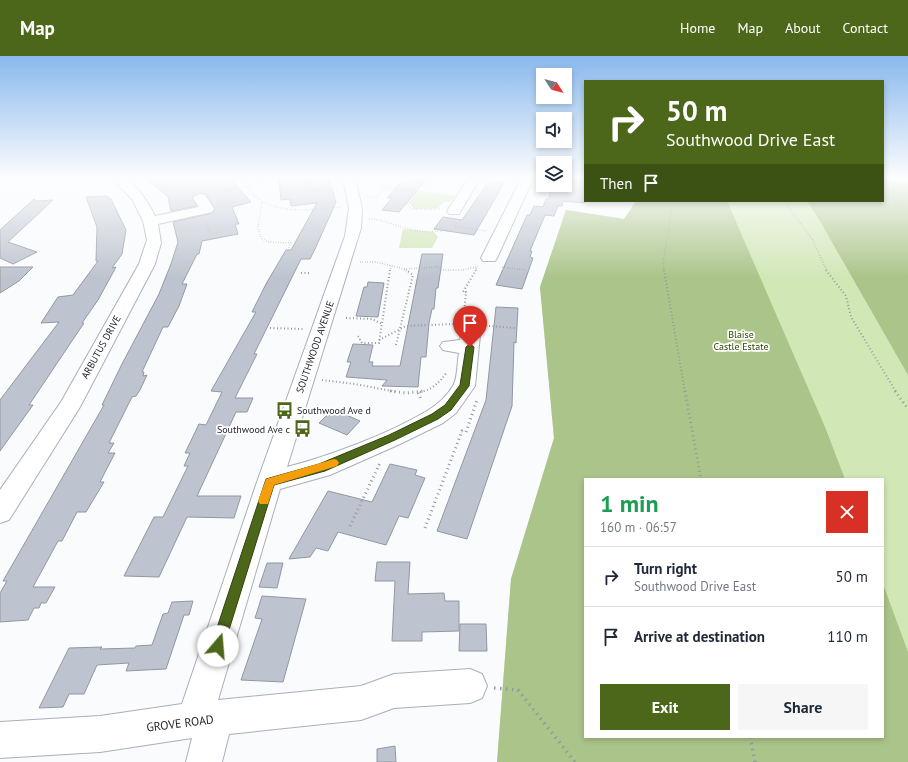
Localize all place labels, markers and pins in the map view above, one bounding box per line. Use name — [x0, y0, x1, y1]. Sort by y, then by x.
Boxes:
pin — [453, 306, 487, 347]
bus stop icon: Southwood Ave d — [274, 400, 294, 420]
place label: Southwood Ave d — [297, 404, 371, 417]
bus stop icon: Southwood Ave c — [293, 419, 313, 439]
place label: Southwood Ave c — [217, 423, 290, 436]

